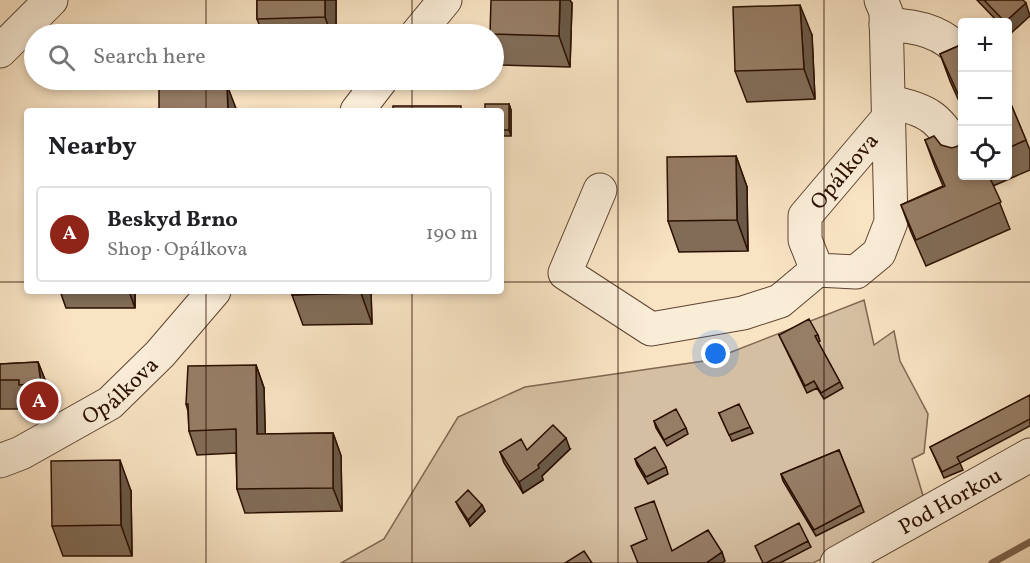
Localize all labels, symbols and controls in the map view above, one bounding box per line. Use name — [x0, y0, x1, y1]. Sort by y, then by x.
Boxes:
map controls — [958, 18, 1012, 180]
button: + — [958, 18, 1012, 72]
search box — [24, 24, 504, 90]
icon: search — [45, 41, 78, 74]
text: Search here — [93, 42, 206, 73]
button: − — [958, 72, 1012, 126]
button: locate — [958, 126, 1012, 180]
street label: Opálkova — [804, 127, 887, 217]
text: Nearby — [48, 129, 137, 165]
text: Beskyd Brno — [107, 205, 238, 236]
text: A — [62, 220, 77, 248]
text: 190 m — [426, 220, 478, 248]
text: Shop · Opálkova — [107, 236, 248, 264]
your location — [701, 339, 730, 368]
street label: Opálkova — [77, 351, 167, 434]
pin: A — [20, 378, 58, 424]
street label: Pod Horkou — [893, 461, 1008, 544]

